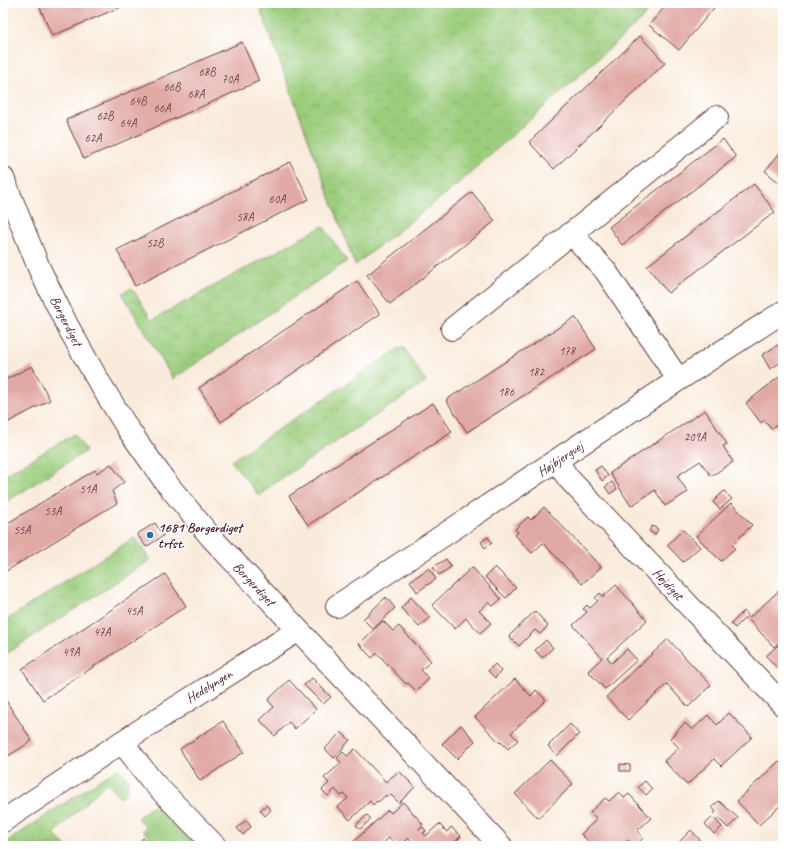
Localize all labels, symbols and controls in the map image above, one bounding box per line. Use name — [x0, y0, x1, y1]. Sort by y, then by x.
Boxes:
house number: 68B — [198, 64, 216, 80]
house number: 70A — [222, 71, 239, 87]
house number: 66B — [163, 79, 181, 95]
house number: 68A — [188, 86, 205, 102]
house number: 64B — [129, 93, 147, 109]
house number: 66A — [154, 100, 171, 116]
house number: 62B — [96, 108, 114, 124]
house number: 64A — [120, 115, 137, 131]
house number: 62A — [85, 130, 102, 146]
house number: 60A — [269, 191, 286, 207]
house number: 58A — [237, 209, 254, 225]
house number: 52B — [146, 235, 164, 251]
street label: Borgerdiget — [46, 293, 87, 351]
house number: 178 — [559, 343, 577, 359]
house number: 182 — [528, 364, 546, 380]
house number: 186 — [498, 384, 515, 400]
house number: 209A — [684, 429, 707, 445]
street label: Højbjergvej — [534, 436, 588, 480]
house number: 51A — [80, 481, 97, 497]
house number: 53A — [45, 503, 62, 519]
place label: 1681 Borgerdiget trfst. — [158, 519, 244, 552]
house number: 55A — [14, 522, 31, 538]
marker: 1681 Borgerdiget trfst. — [145, 530, 155, 540]
street label: Borgerdiget — [229, 558, 280, 611]
street label: Højdiget — [649, 564, 688, 605]
house number: 45A — [126, 603, 143, 619]
house number: 47A — [94, 624, 111, 640]
house number: 49A — [63, 644, 80, 660]
street label: Hedelyngen — [183, 665, 236, 707]

